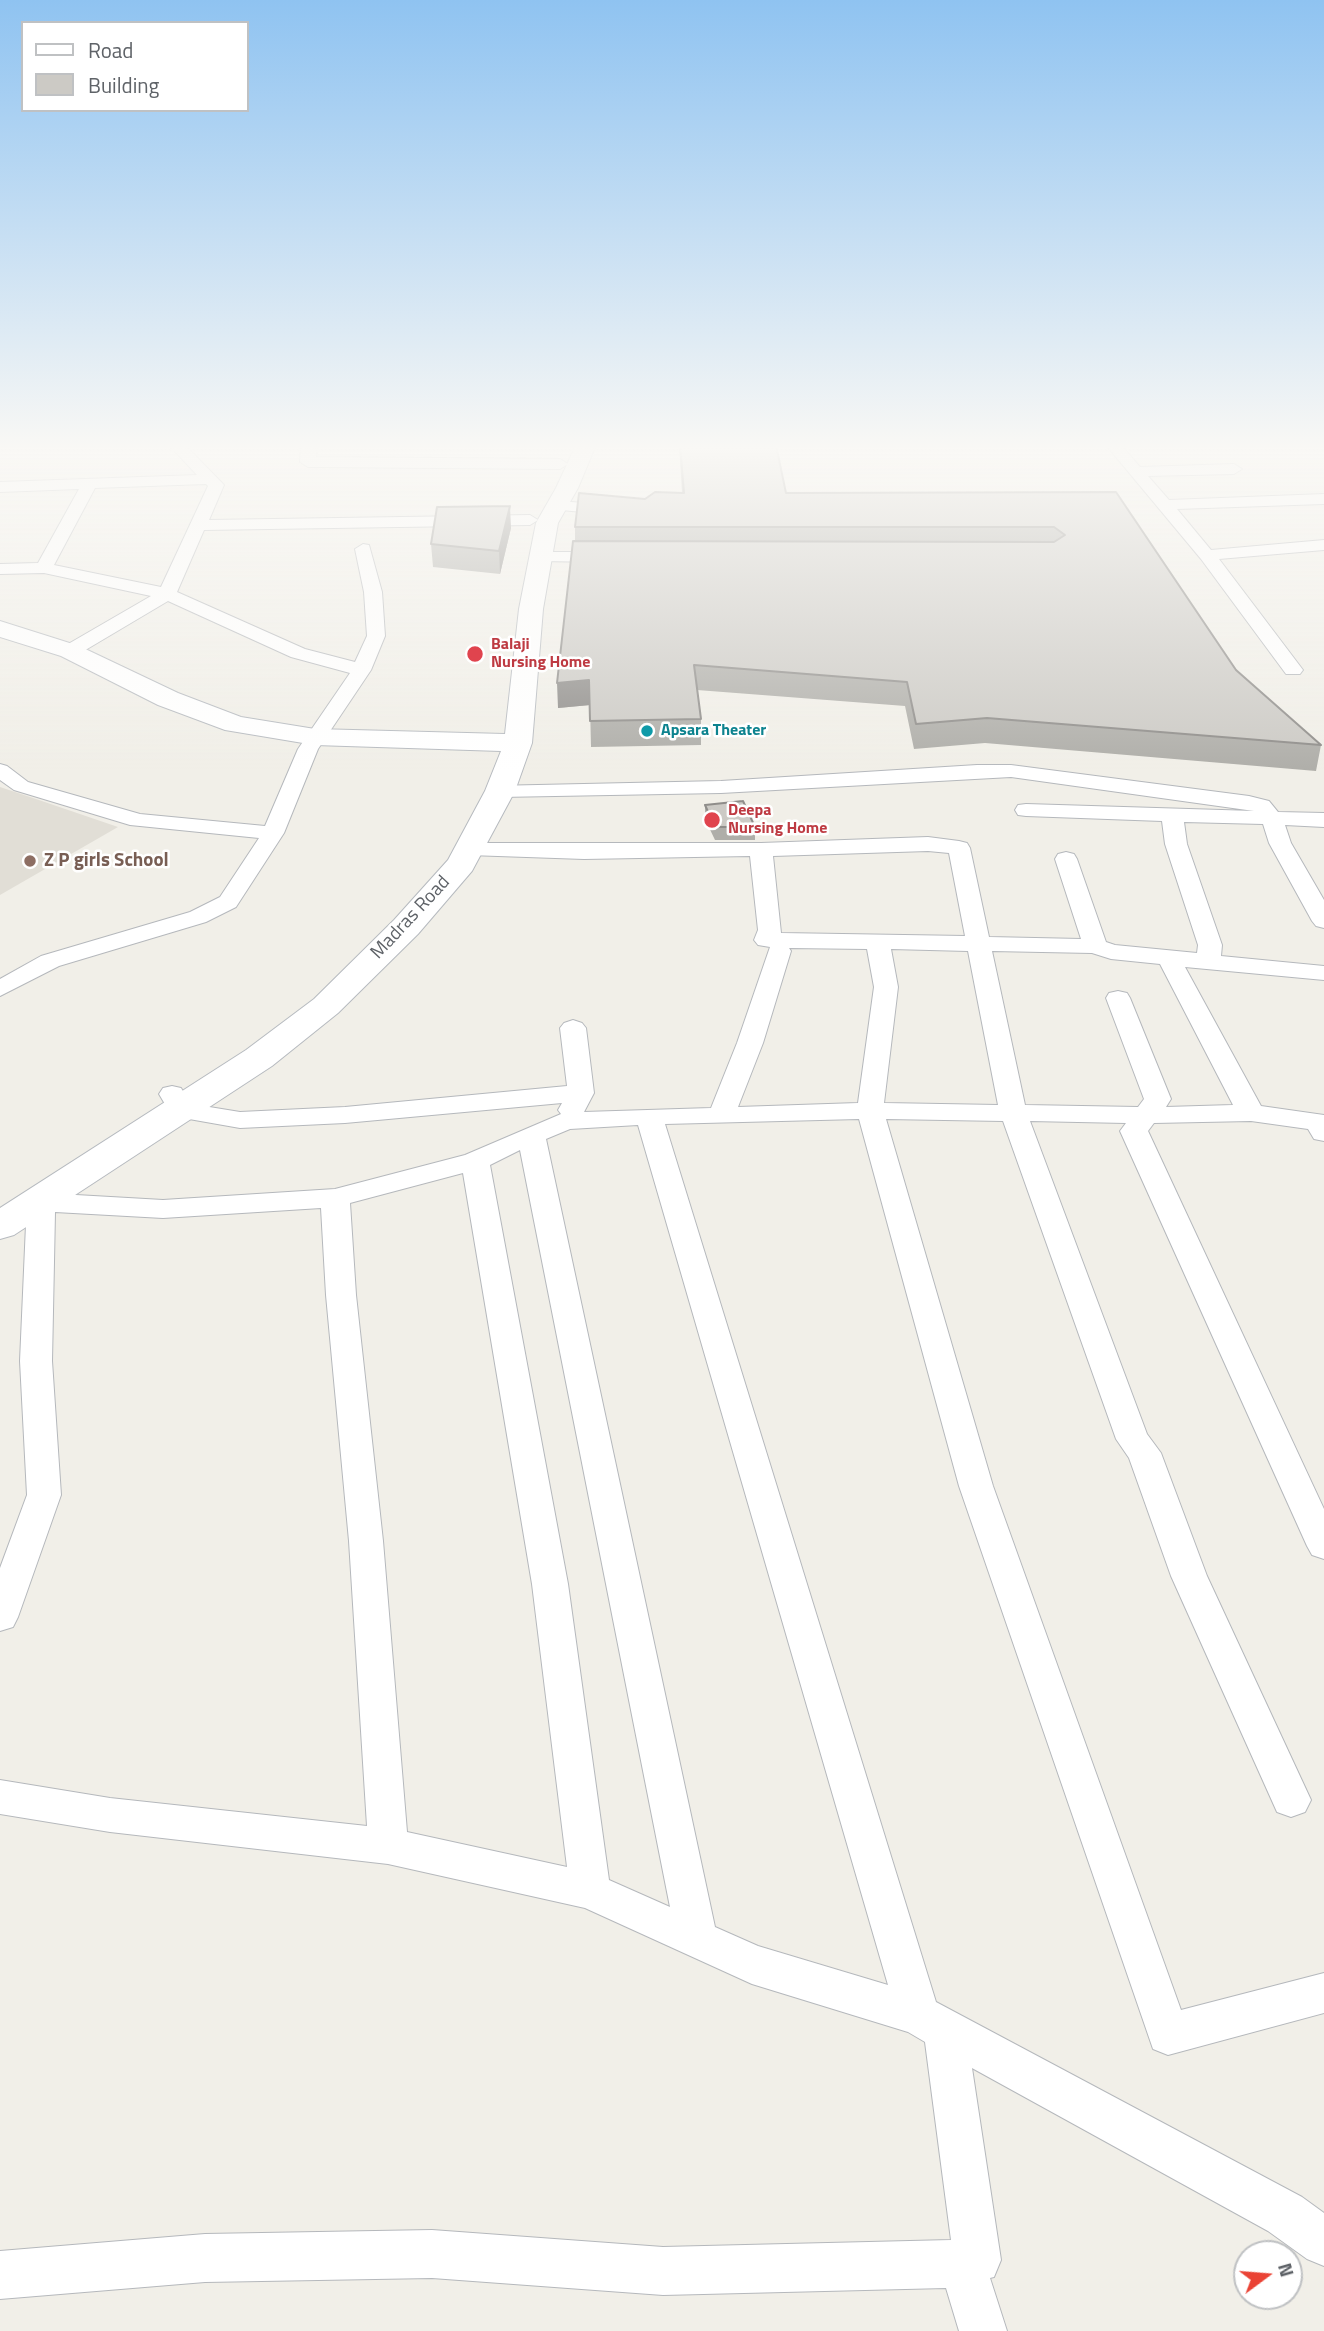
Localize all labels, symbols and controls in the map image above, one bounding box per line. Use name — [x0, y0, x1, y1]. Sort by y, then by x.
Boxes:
legend — [21, 21, 248, 112]
text: Road — [88, 34, 133, 66]
text: Building — [88, 69, 159, 101]
place label: Balaji Nursing Home — [491, 635, 590, 673]
marker: Balaji Nursing Home — [465, 644, 485, 664]
place label: Apsara Theater — [661, 721, 766, 741]
marker: Apsara Theater — [639, 723, 655, 739]
place label: Deepa Nursing Home — [728, 801, 827, 839]
marker: Deepa Nursing Home — [702, 810, 722, 830]
place label: Z P girls School — [44, 850, 169, 872]
marker: Z P girls School — [22, 853, 38, 869]
street label: Madras Road — [367, 872, 455, 964]
north arrow — [1233, 2240, 1303, 2310]
text: N — [1271, 2259, 1302, 2280]

